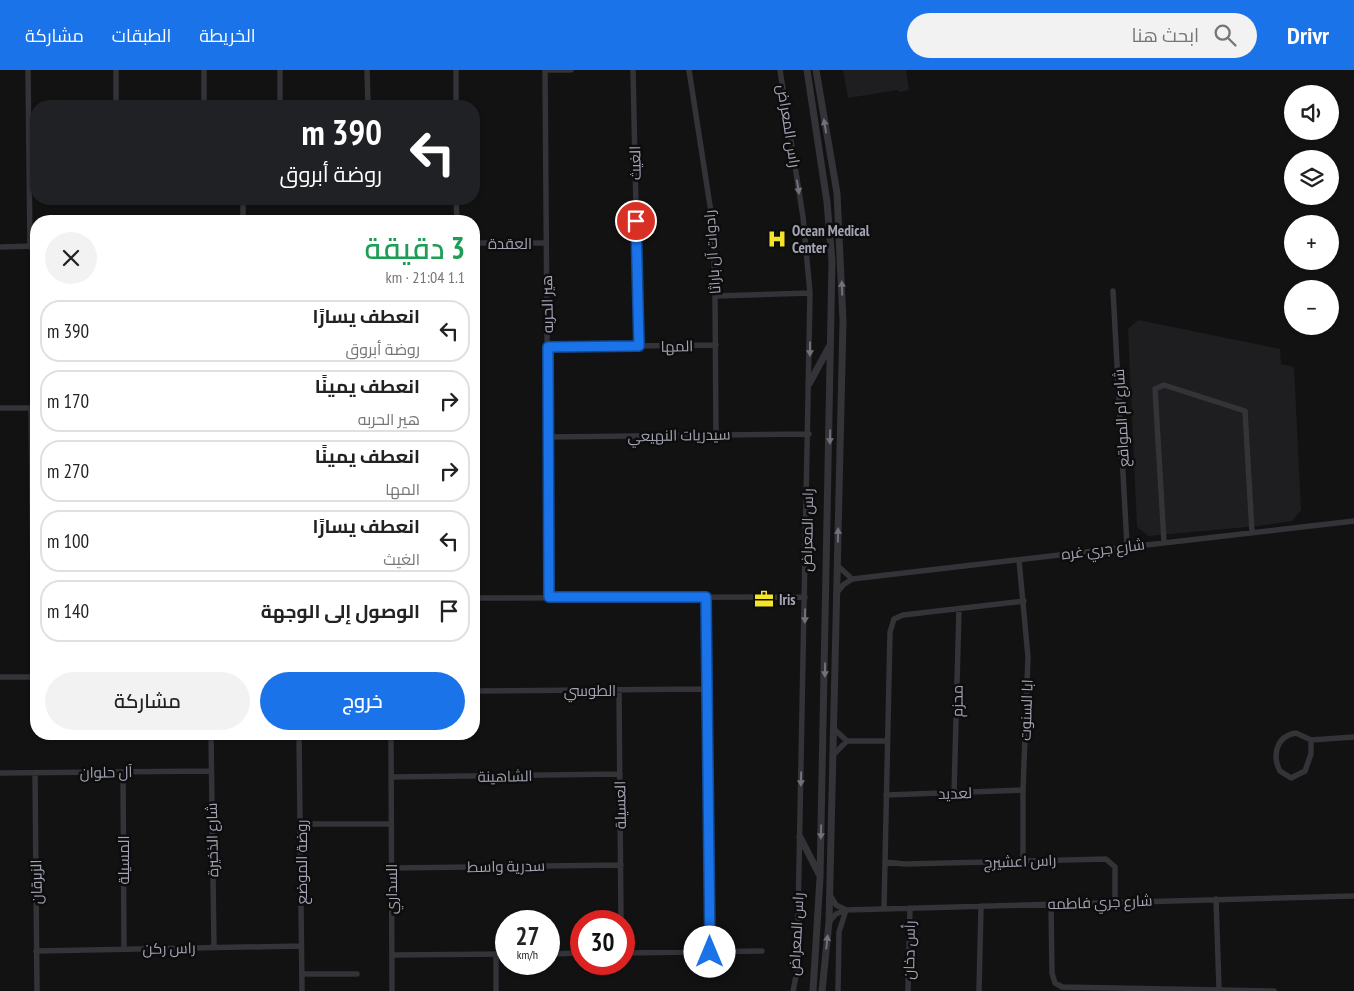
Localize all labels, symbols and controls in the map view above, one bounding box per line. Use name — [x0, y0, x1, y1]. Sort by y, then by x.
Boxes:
search box — [907, 13, 1257, 58]
text: Drivr — [1287, 20, 1329, 51]
icon: search — [1211, 21, 1239, 49]
text: ابحث هنا — [1132, 23, 1199, 47]
text: مشاركة — [25, 24, 84, 47]
text: الطبقات — [112, 24, 171, 47]
text: الخريطة — [199, 24, 256, 47]
street label: راس المعراض — [772, 83, 805, 169]
map controls — [1284, 85, 1339, 335]
button: sound — [1284, 85, 1339, 140]
text: 390 m — [301, 109, 382, 155]
one-way arrow — [821, 118, 829, 134]
icon: left — [400, 120, 465, 185]
street label: الغيث — [625, 146, 645, 180]
button: layers — [1284, 150, 1339, 205]
text: روضة أبروق — [279, 160, 382, 188]
one-way arrow — [795, 180, 803, 196]
pin — [615, 200, 657, 242]
icon: arrive — [622, 207, 650, 235]
street label: رادوات آل باراثا — [700, 209, 724, 295]
button: + — [1284, 215, 1339, 270]
place label: Ocean Medical Center — [792, 221, 870, 257]
text: 3 دقيقة — [365, 228, 465, 267]
hospital icon: Ocean Medical Center — [766, 228, 788, 250]
button: close — [45, 232, 97, 284]
street label: العقدة — [488, 234, 532, 253]
text: 1.1 km · 21:04 — [385, 267, 465, 287]
street label: هير الحربه — [537, 275, 557, 333]
one-way arrow — [838, 280, 846, 296]
button: − — [1284, 280, 1339, 335]
text: انعطف يسارًا — [312, 304, 420, 328]
icon: left — [435, 317, 463, 345]
text: 390 m — [47, 319, 89, 343]
street label: المها — [661, 336, 693, 357]
text: روضة أبروق — [345, 339, 420, 359]
one-way arrow — [806, 341, 814, 357]
street label: شارع ام المواقع — [1109, 368, 1135, 468]
text: انعطف يمينًا — [315, 374, 420, 398]
icon: right — [435, 387, 463, 415]
text: 170 m — [47, 389, 89, 413]
text: هير الحربه — [358, 409, 420, 429]
street label: سيدريات النهيعي — [627, 425, 731, 448]
one-way arrow — [825, 430, 833, 446]
text: انعطف يمينًا — [315, 444, 420, 468]
icon: right — [435, 457, 463, 485]
text: 270 m — [47, 459, 89, 483]
text: المها — [385, 479, 420, 499]
street label: راس المعراض — [797, 488, 818, 572]
text: انعطف يسارًا — [312, 514, 420, 538]
icon: left — [435, 527, 463, 555]
one-way arrow — [834, 527, 842, 543]
text: 100 m — [47, 529, 89, 553]
street label: شارع جري غره — [1060, 534, 1146, 567]
text: الغيث — [383, 549, 420, 569]
office icon: Iris — [753, 588, 775, 610]
place label: Iris — [779, 590, 796, 609]
icon: arrive — [435, 597, 463, 625]
text: 140 m — [47, 599, 89, 623]
text: الوصول إلى الوجهة — [261, 599, 420, 623]
one-way arrow — [800, 609, 808, 625]
one-way arrow — [820, 662, 828, 678]
button: مشاركة — [45, 672, 250, 730]
button: خروج — [260, 672, 465, 730]
street label: ابا السنوت — [1015, 679, 1037, 741]
street label: الطوسي — [564, 681, 616, 703]
street label: محزم — [947, 685, 968, 717]
street label: آل حلوان — [79, 762, 133, 783]
street label: الشاهينة — [477, 766, 533, 786]
one-way arrow — [797, 771, 805, 787]
street label: العسيلة — [610, 781, 630, 829]
street label: لعديد — [938, 783, 972, 803]
street label: شارع الذخيرة — [202, 803, 224, 877]
street label: روضة الموضع — [292, 820, 313, 905]
one-way arrow — [817, 825, 825, 841]
street label: المسيلة — [114, 836, 133, 884]
street label: راس اعشيرج — [983, 850, 1057, 874]
street label: سدرية واسط — [467, 856, 545, 876]
street label: الزبرقان — [26, 859, 47, 905]
street label: السداري — [382, 864, 404, 914]
street label: شارع جري فاطمه — [1047, 891, 1153, 916]
street label: راس المعراض — [784, 892, 809, 976]
speed limit sign: 30 — [570, 910, 635, 975]
text: 27 — [516, 920, 539, 952]
street label: رأس دخان — [899, 920, 920, 980]
position arrow — [683, 925, 735, 977]
one-way arrow — [823, 934, 831, 950]
street label: راس ركن — [142, 938, 196, 959]
text: km/h — [517, 947, 538, 962]

